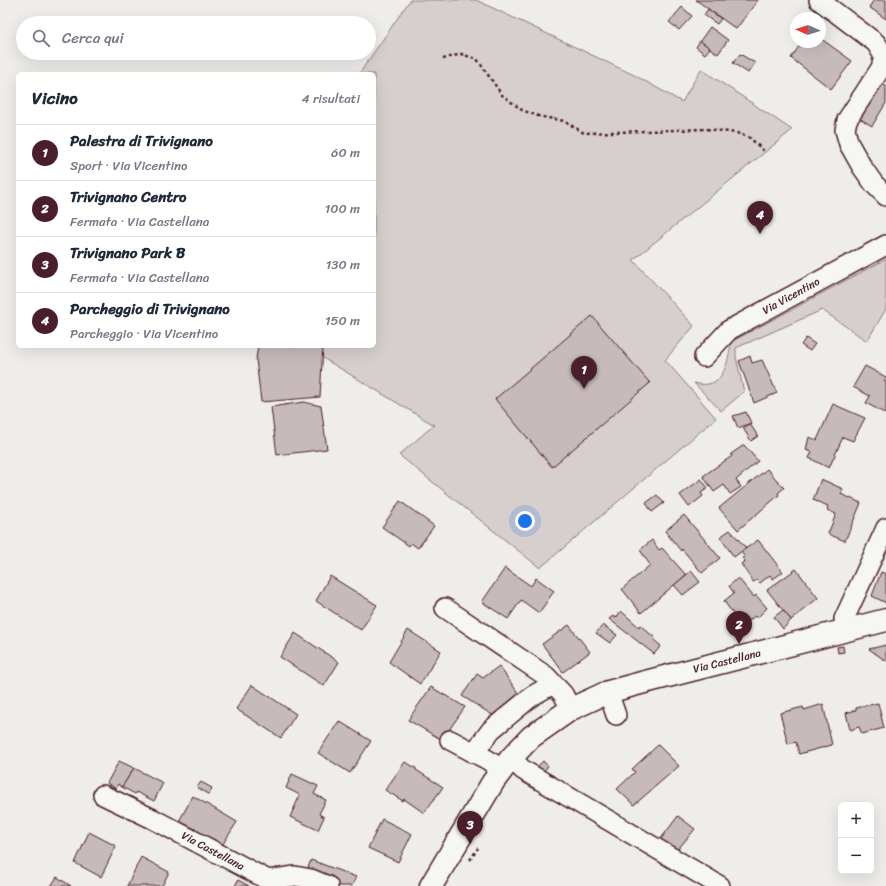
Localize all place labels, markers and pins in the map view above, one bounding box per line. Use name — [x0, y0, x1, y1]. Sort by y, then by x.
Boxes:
pin: 4 — [747, 201, 773, 234]
pin: 1 — [571, 356, 597, 389]
pin: 2 — [726, 611, 752, 644]
pin: 3 — [457, 811, 483, 844]

